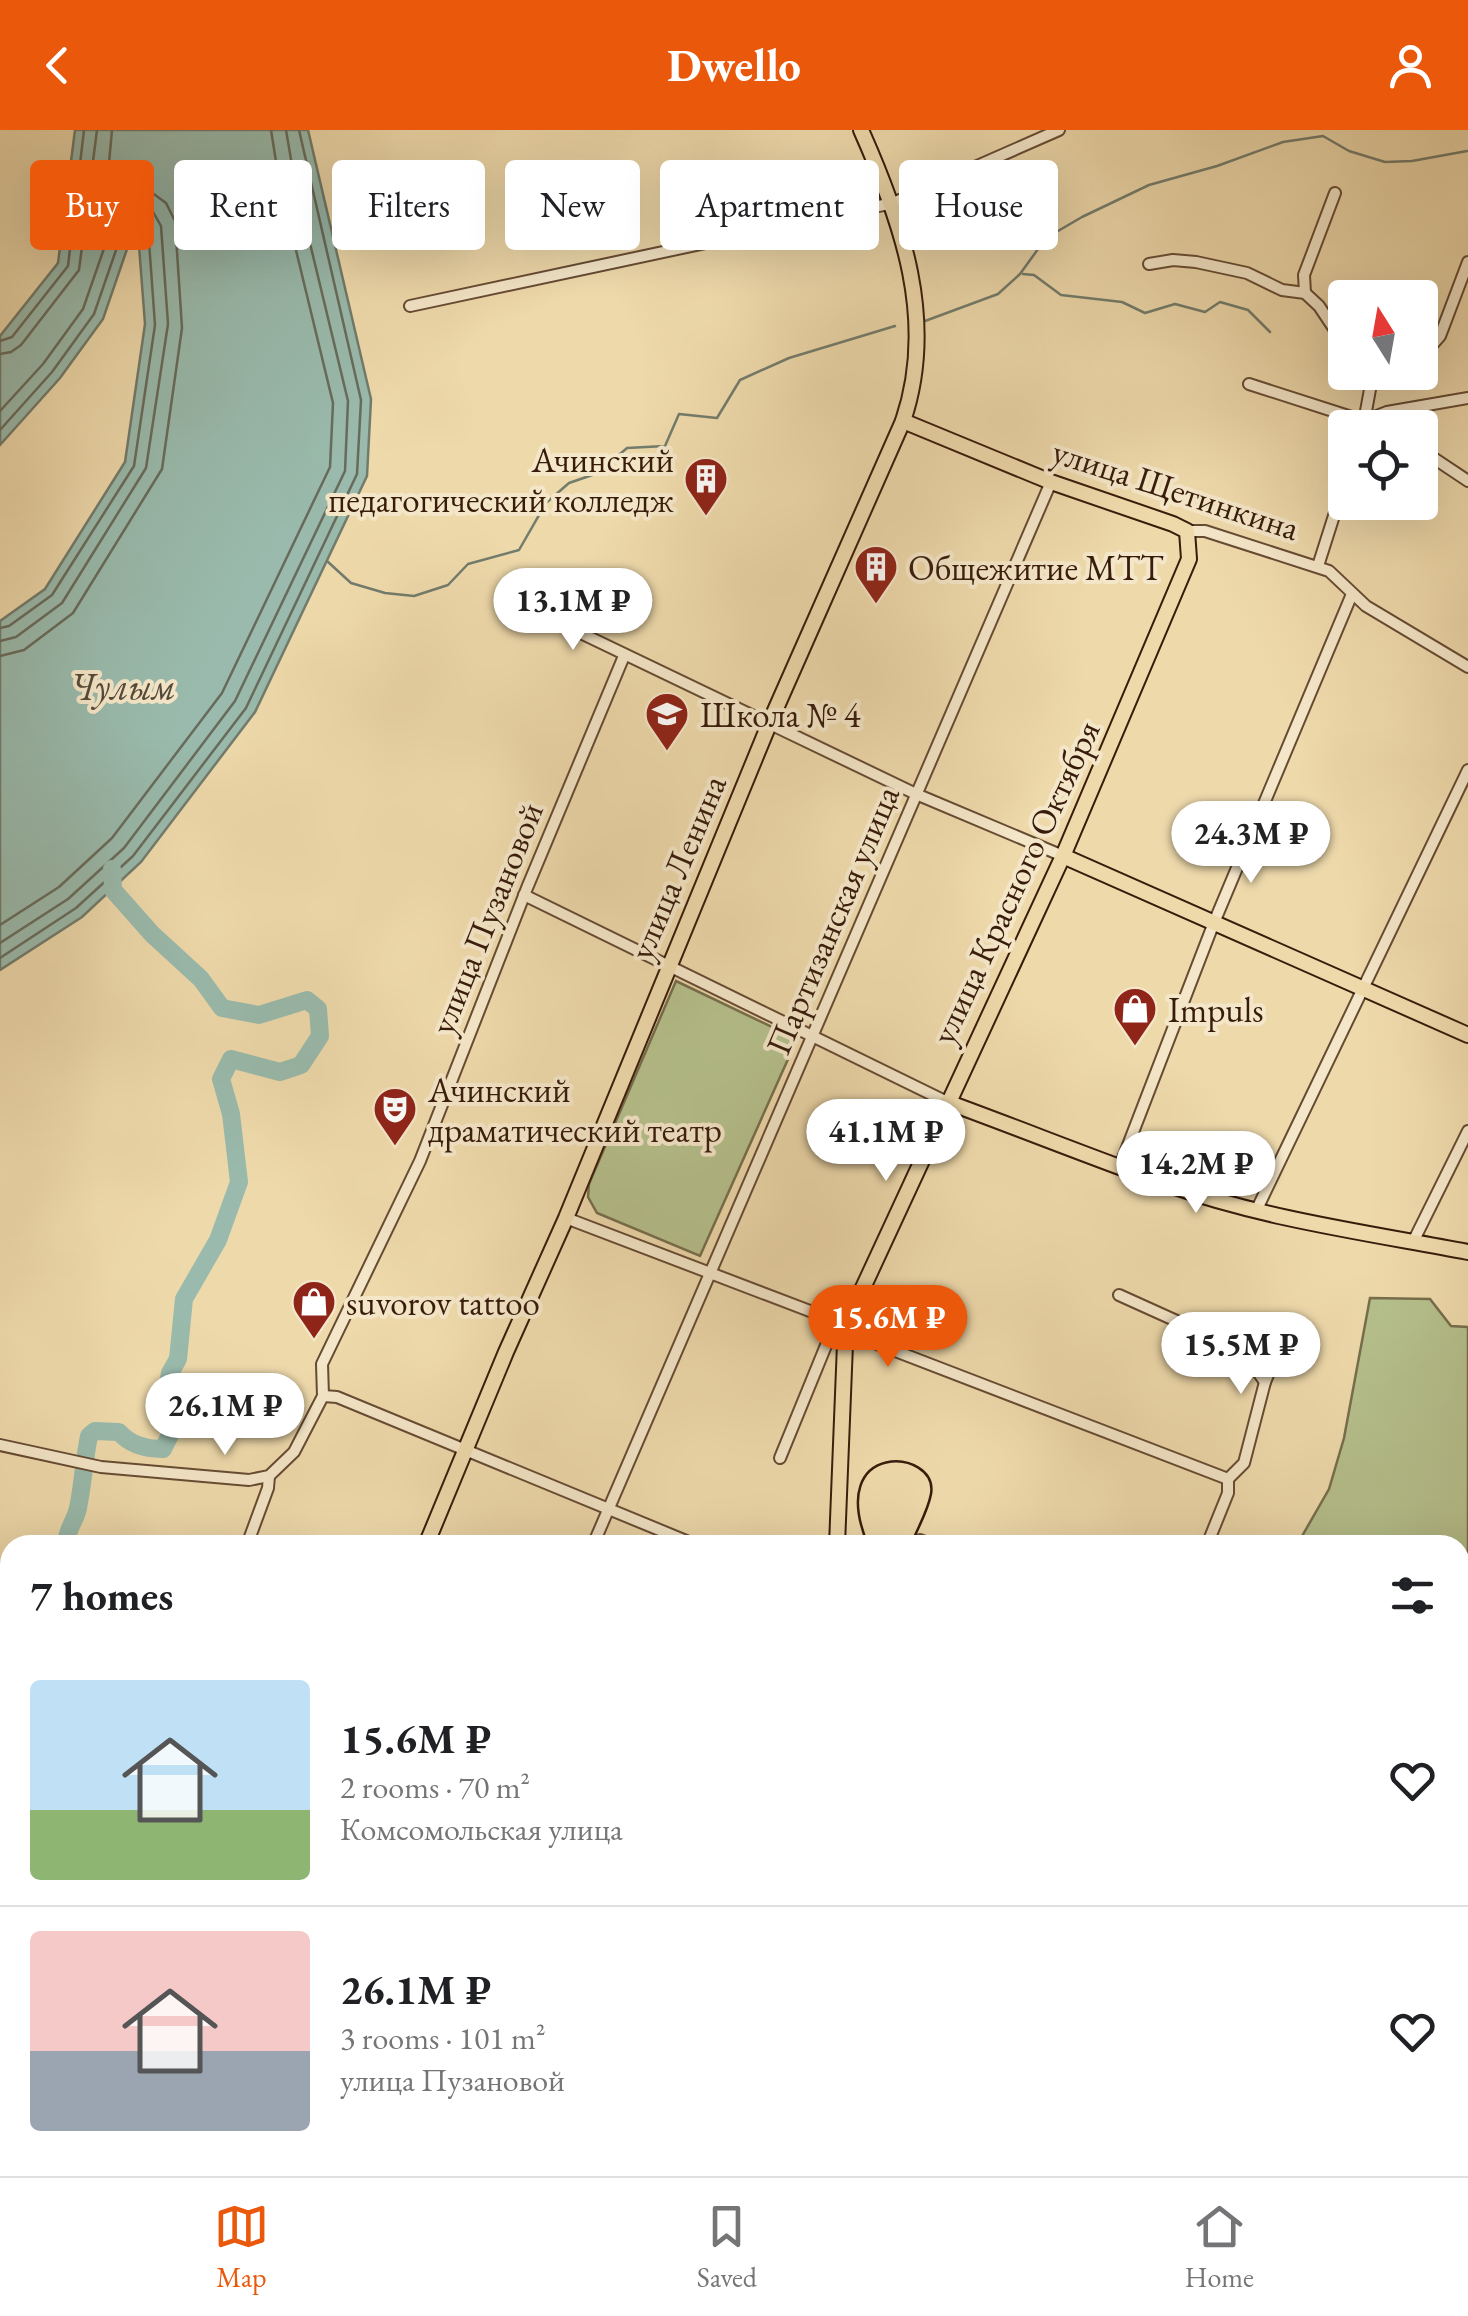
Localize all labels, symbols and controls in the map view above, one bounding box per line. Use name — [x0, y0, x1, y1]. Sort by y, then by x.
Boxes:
text: Dwello — [667, 36, 801, 94]
icon: back — [30, 38, 85, 93]
icon: person — [1383, 38, 1438, 93]
chip: Buy — [30, 160, 154, 250]
chip: Rent — [174, 160, 312, 250]
chip: Filters — [332, 160, 485, 250]
chip: New — [505, 160, 640, 250]
chip: Apartment — [660, 160, 879, 250]
chip: House — [899, 160, 1058, 250]
north arrow — [1328, 280, 1438, 390]
map controls — [1328, 280, 1438, 520]
button: locate — [1328, 410, 1438, 520]
street label: улица Щетинкина — [1047, 428, 1305, 551]
place label: Ачинский педагогический колледж — [329, 437, 674, 522]
building icon: Ачинский педагогический колледж — [683, 456, 729, 517]
building icon: Общежитие МТТ — [853, 544, 899, 605]
place label: Общежитие МТТ — [908, 545, 1164, 590]
pin: 13.1M ₽ — [481, 568, 665, 653]
text: 13.1M ₽ — [515, 579, 631, 621]
water label: Чулым — [70, 661, 176, 710]
school or university icon: Школа № 4 — [644, 691, 690, 752]
place label: Школа № 4 — [700, 692, 861, 737]
street label: улица Красного Октября — [920, 713, 1111, 1051]
street label: улица Ленина — [618, 768, 737, 966]
street label: Партизанская улица — [755, 779, 910, 1062]
street label: улица Пузановой — [419, 795, 554, 1041]
pin: 24.3M ₽ — [1159, 801, 1343, 886]
text: 24.3M ₽ — [1193, 812, 1309, 854]
shop icon: Impuls — [1112, 986, 1158, 1047]
place label: Impuls — [1168, 987, 1263, 1032]
place label: Ачинский драматический театр — [427, 1067, 722, 1153]
theatre icon: Ачинский драматический театр — [372, 1086, 418, 1147]
pin: 41.1M ₽ — [794, 1099, 978, 1184]
text: 41.1M ₽ — [828, 1110, 944, 1152]
pin: 14.2M ₽ — [1104, 1131, 1288, 1216]
text: 14.2M ₽ — [1138, 1142, 1254, 1184]
shop icon: suvorov tattoo — [291, 1279, 337, 1340]
place label: suvorov tattoo — [346, 1280, 540, 1325]
pin: 15.6M ₽ — [796, 1285, 980, 1370]
text: 15.6M ₽ — [830, 1296, 946, 1338]
pin: 15.5M ₽ — [1149, 1312, 1333, 1397]
text: 15.5M ₽ — [1183, 1323, 1299, 1365]
pin: 26.1M ₽ — [133, 1373, 317, 1458]
text: 26.1M ₽ — [167, 1384, 283, 1426]
text: 7 homes — [30, 1568, 173, 1623]
icon: filters — [1385, 1568, 1440, 1623]
text: 15.6M ₽ — [340, 1711, 491, 1766]
icon: home — [110, 1720, 230, 1840]
icon: heart — [1385, 1753, 1440, 1808]
text: 2 rooms · 70 m² — [340, 1766, 530, 1808]
text: Комсомольская улица — [340, 1808, 623, 1850]
text: 26.1M ₽ — [340, 1962, 491, 2017]
icon: home — [110, 1971, 230, 2091]
icon: heart — [1385, 2004, 1440, 2059]
text: 3 rooms · 101 m² — [340, 2017, 546, 2059]
text: улица Пузановой — [340, 2059, 565, 2101]
tab: Map — [214, 2199, 269, 2295]
tab: Saved — [697, 2199, 757, 2295]
tab: Home — [1185, 2199, 1254, 2295]

